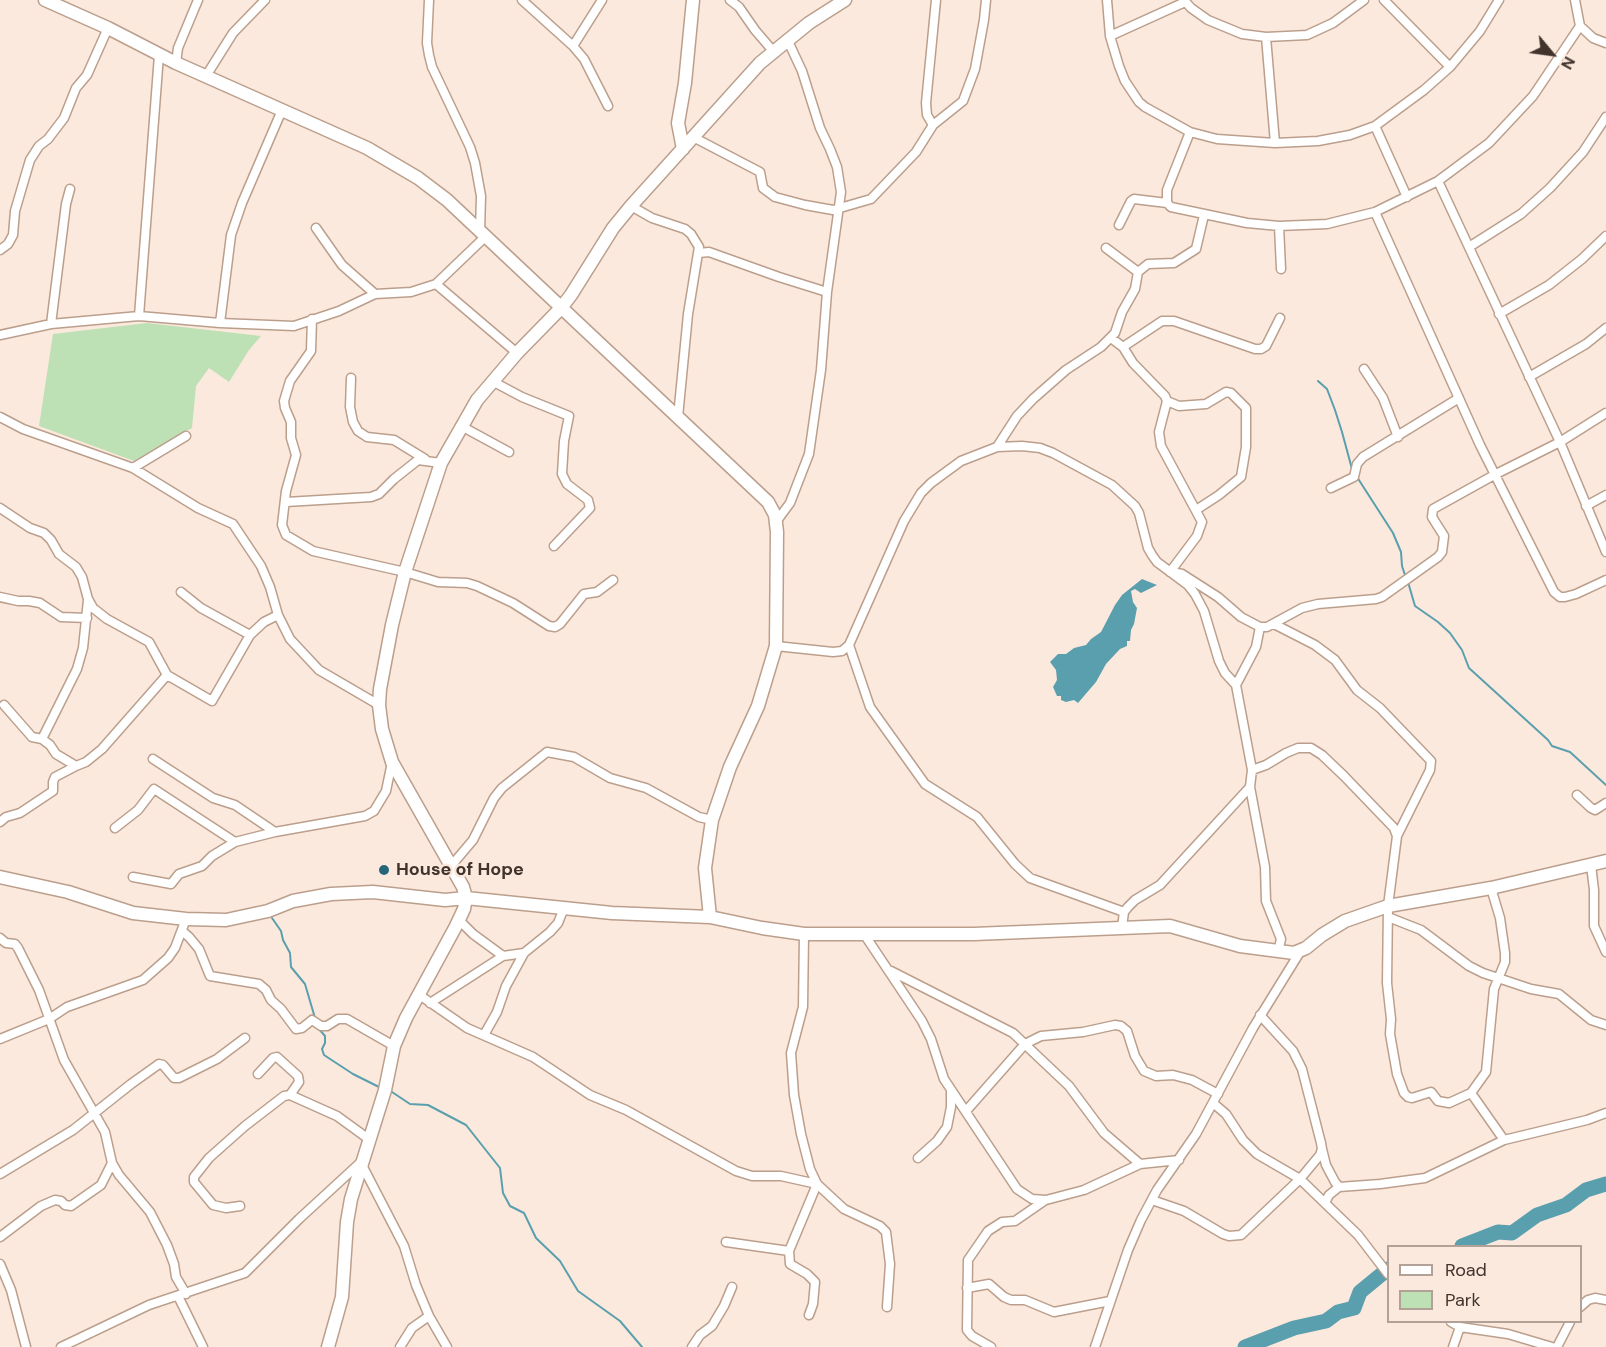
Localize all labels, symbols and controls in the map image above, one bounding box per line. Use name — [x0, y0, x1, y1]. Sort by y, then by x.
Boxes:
north arrow — [1522, 24, 1582, 84]
text: N — [1556, 53, 1580, 73]
place label: House of Hope — [396, 859, 524, 881]
marker: House of Hope — [377, 863, 391, 877]
legend — [1387, 1245, 1582, 1323]
text: Road — [1445, 1258, 1487, 1282]
text: Park — [1445, 1288, 1481, 1312]

